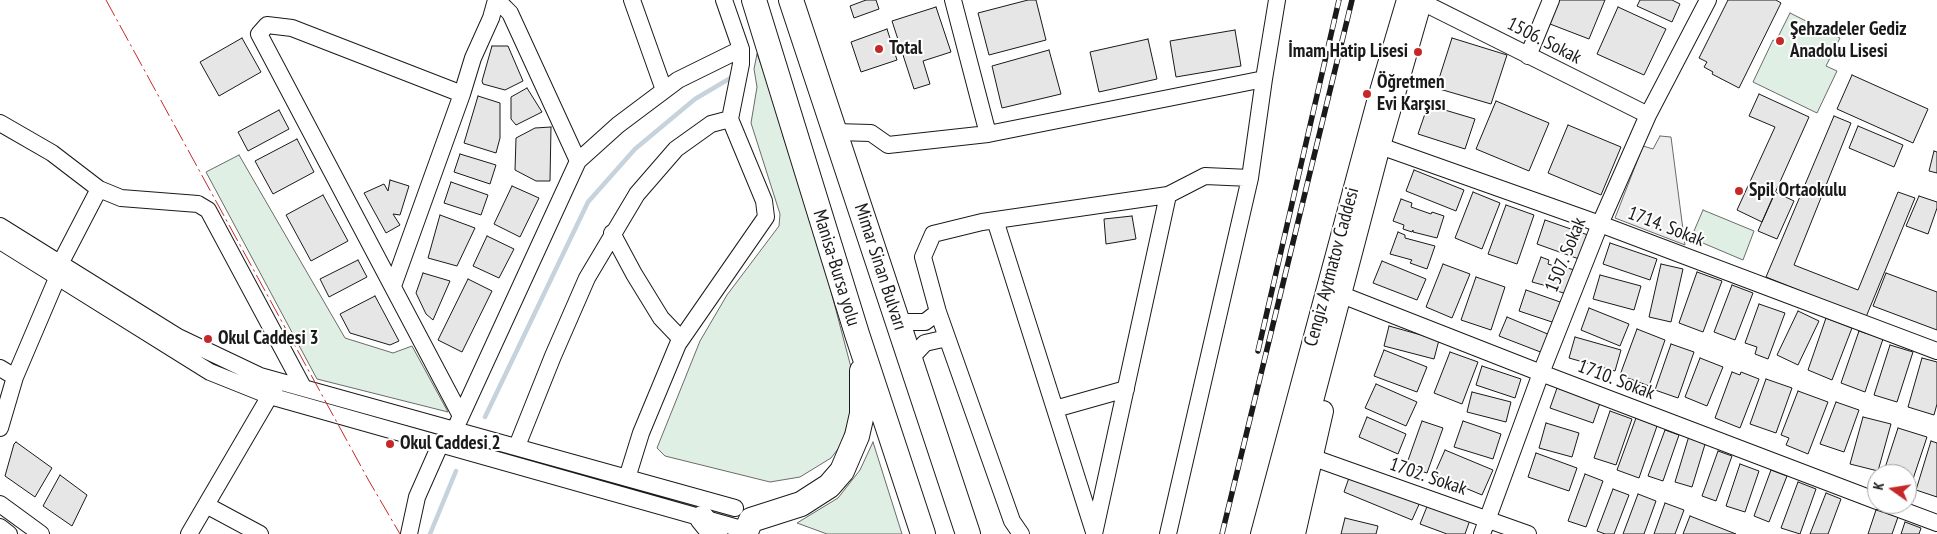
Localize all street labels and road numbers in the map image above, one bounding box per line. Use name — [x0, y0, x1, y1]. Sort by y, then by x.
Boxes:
street label: 1506. Sokak — [1503, 13, 1585, 69]
street label: Cengiz Aytmatov Caddesi — [1300, 185, 1364, 349]
street label: Mimar Sinan Bulvarı — [849, 201, 911, 333]
street label: 1714. Sokak — [1624, 202, 1708, 252]
street label: Manisa-Bursa yolu — [808, 207, 864, 329]
street label: 1507. Sokak — [1541, 214, 1591, 296]
street label: 1710. Sokak — [1574, 355, 1658, 405]
street label: 1702. Sokak — [1386, 453, 1470, 501]

